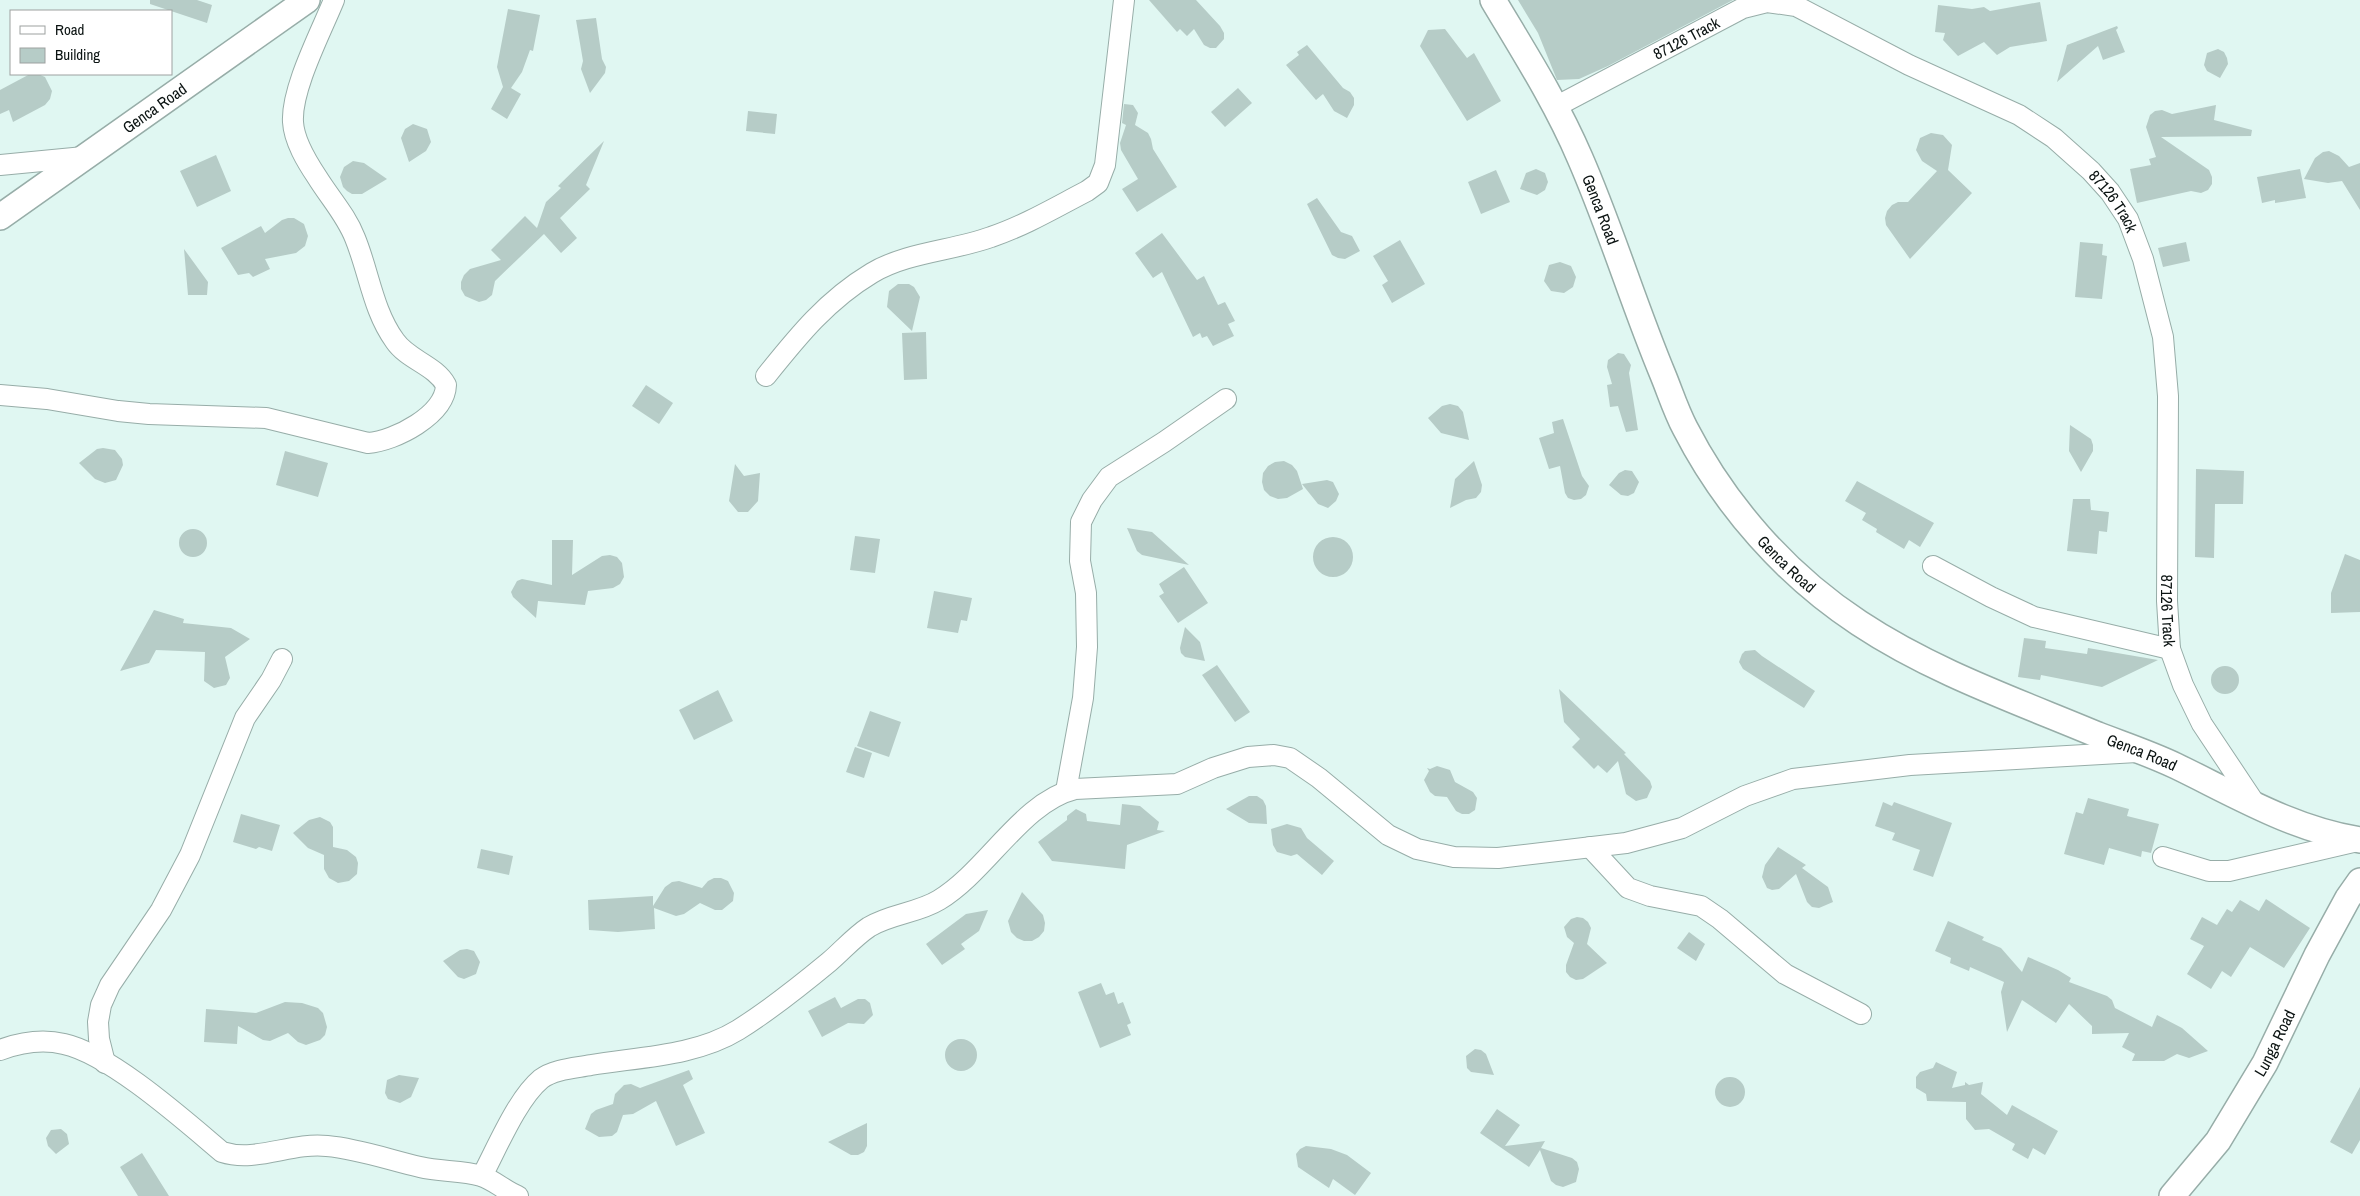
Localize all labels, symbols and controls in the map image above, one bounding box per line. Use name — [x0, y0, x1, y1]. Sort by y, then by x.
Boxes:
legend — [10, 10, 172, 75]
street label: 87126 Track — [1649, 11, 1724, 65]
text: Road — [55, 19, 84, 40]
text: Building — [55, 44, 100, 65]
street label: Genca Road — [118, 78, 191, 138]
street label: 87126 Track — [2084, 165, 2143, 236]
street label: Genca Road — [1577, 171, 1624, 248]
street label: Genca Road — [1753, 531, 1821, 598]
street label: 87126 Track — [2156, 575, 2181, 648]
street label: Genca Road — [2104, 728, 2181, 776]
street label: Lunga Road — [2249, 1006, 2300, 1080]

